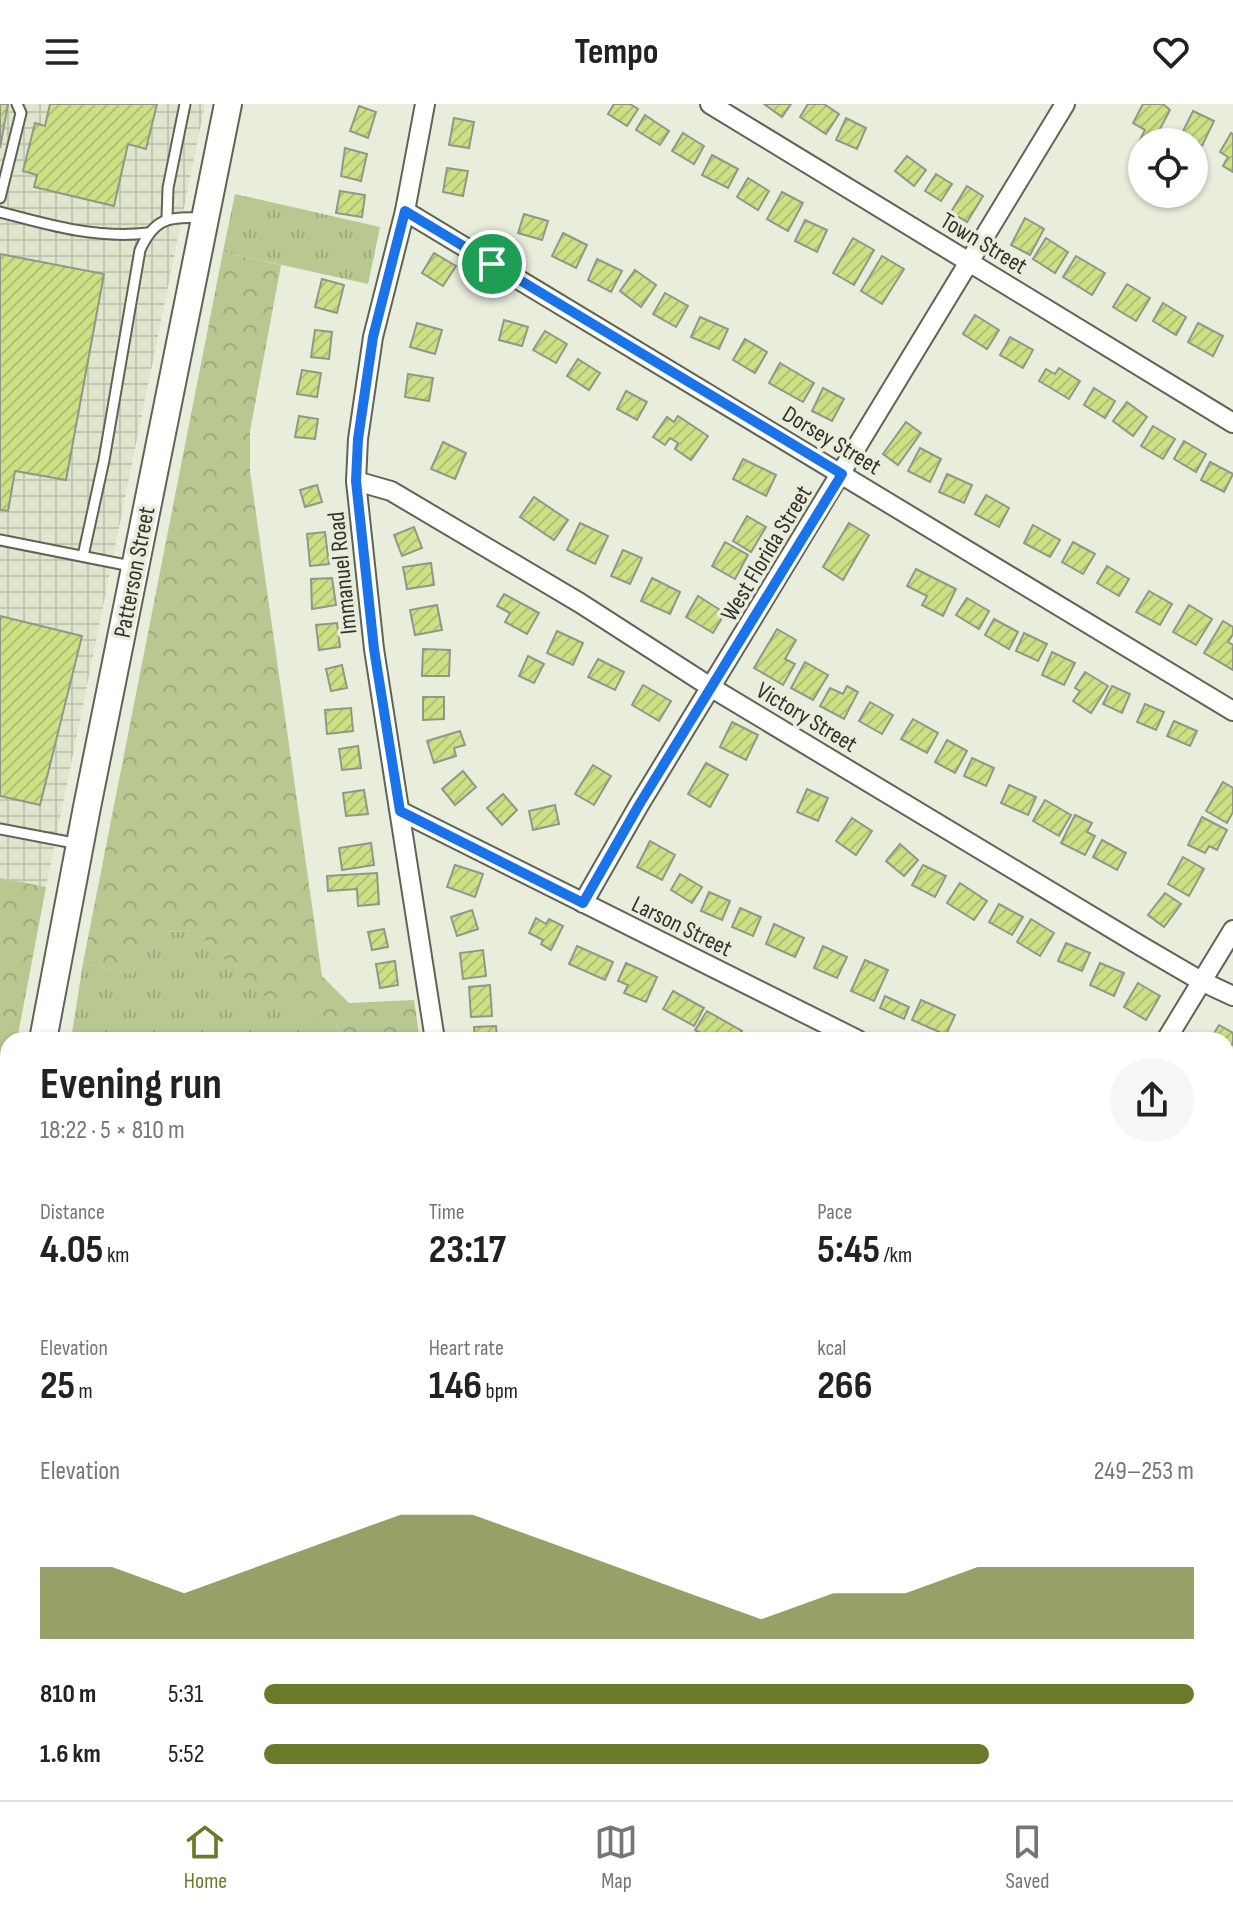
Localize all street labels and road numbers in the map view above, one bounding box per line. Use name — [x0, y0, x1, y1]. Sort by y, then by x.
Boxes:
street label: Town Street — [935, 206, 1032, 281]
street label: Dorsey Street — [777, 400, 886, 481]
street label: West Florida Street — [715, 480, 818, 626]
street label: Patterson Street — [108, 504, 161, 640]
street label: Immanuel Road — [322, 510, 363, 636]
street label: Victory Street — [751, 676, 862, 759]
street label: Larson Street — [627, 890, 737, 963]

